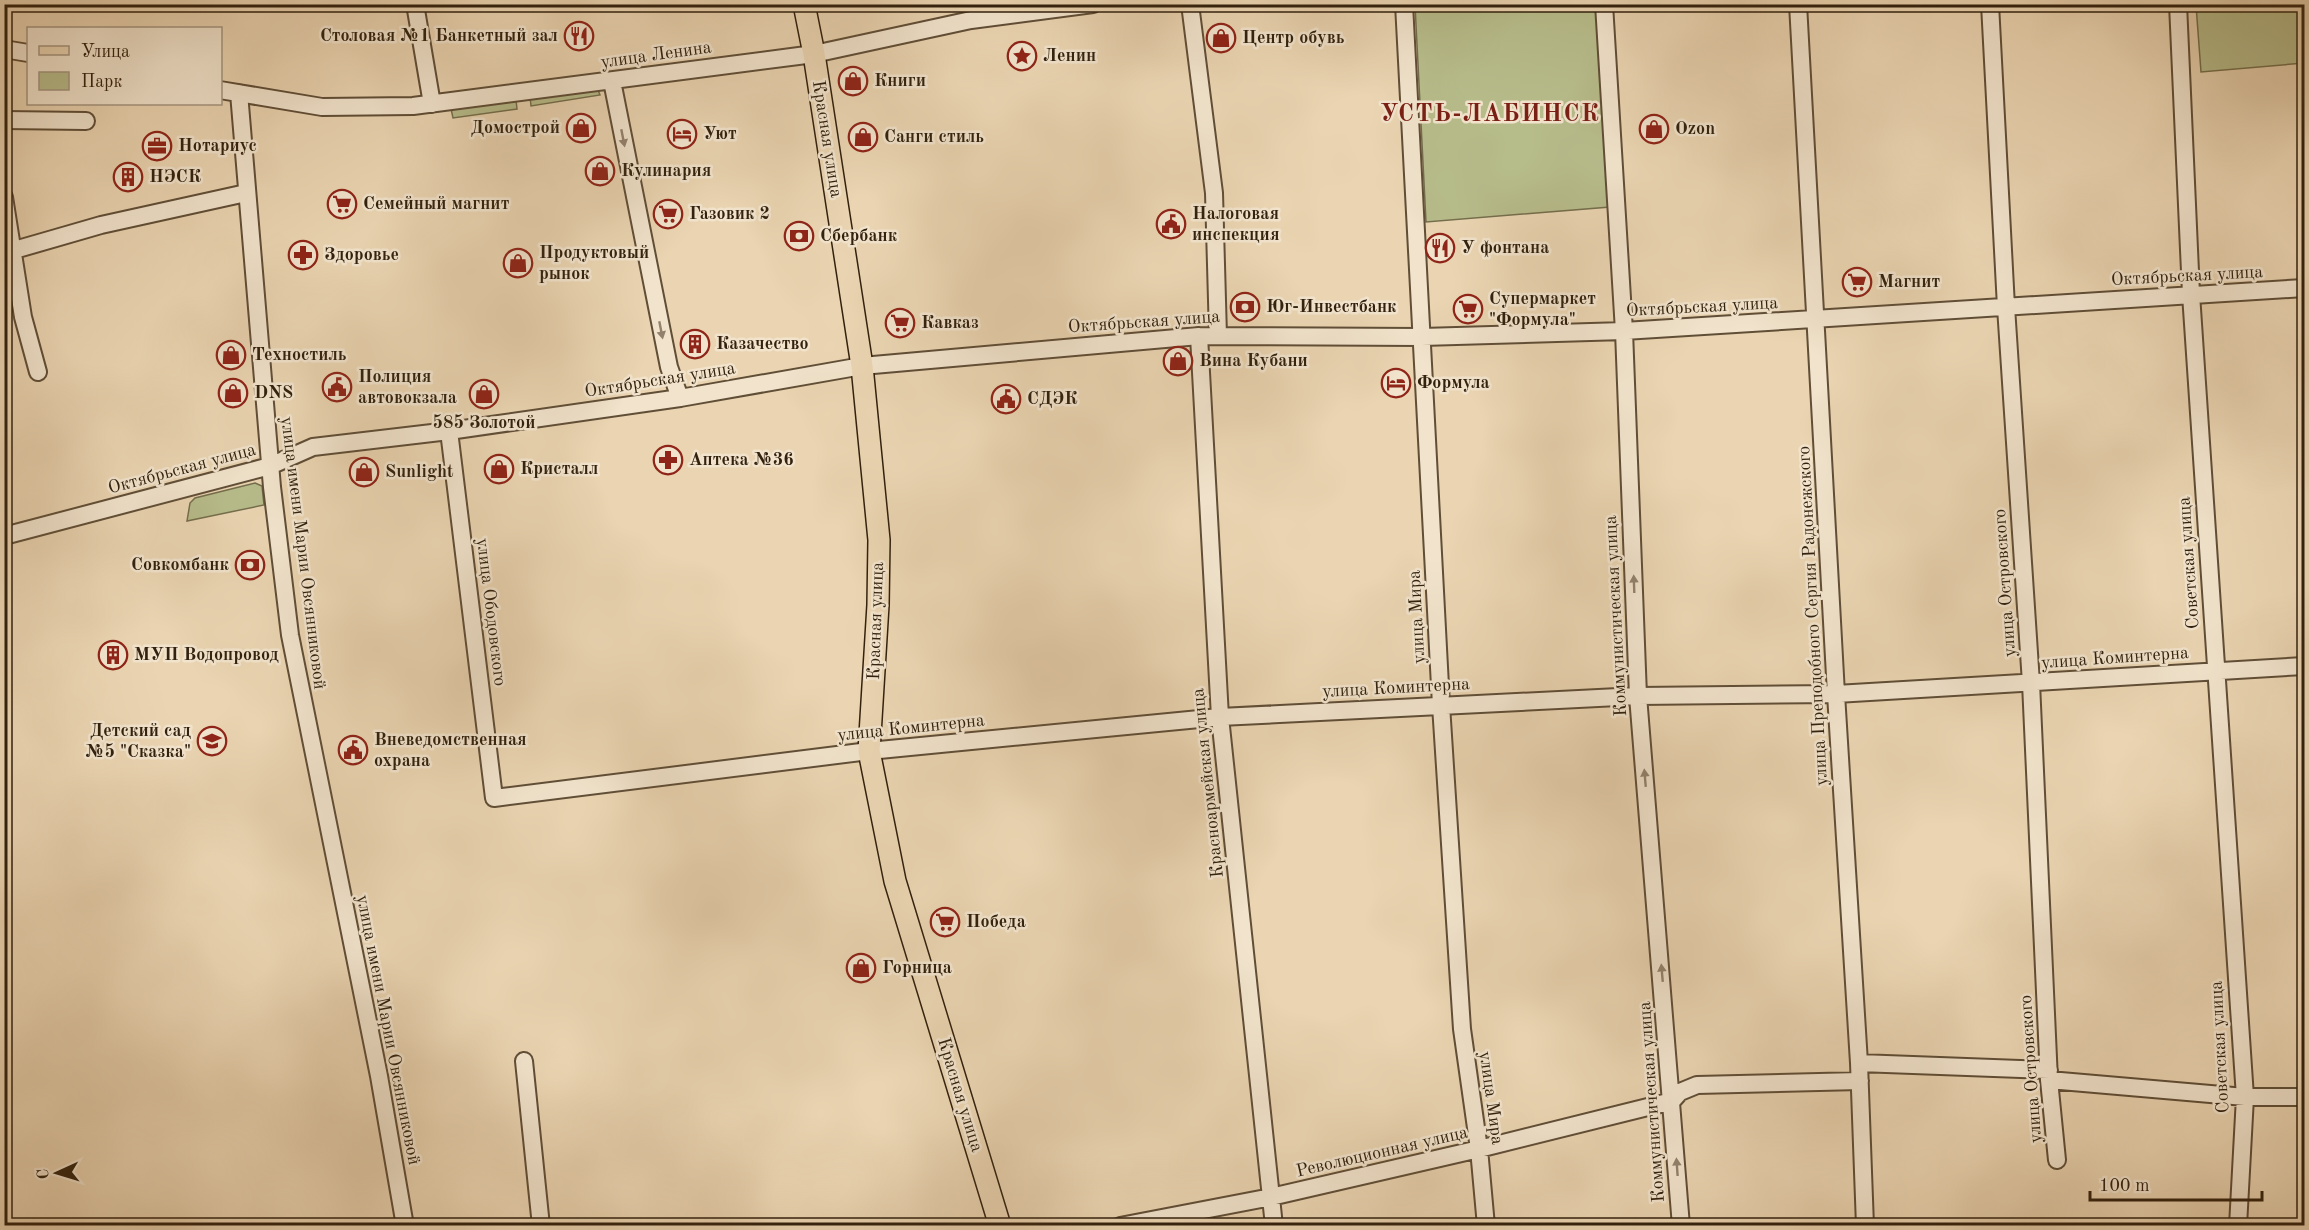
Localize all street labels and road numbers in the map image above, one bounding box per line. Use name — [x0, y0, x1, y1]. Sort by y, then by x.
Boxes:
street label: улица Ленина — [599, 38, 713, 72]
street label: Красная улица — [809, 79, 845, 199]
street label: Октябрьская улица — [2110, 263, 2264, 289]
street label: Октябрьская улица — [1625, 294, 1779, 320]
street label: Октябрьская улица — [1067, 308, 1221, 336]
street label: Октябрьская улица — [583, 359, 737, 401]
street label: улица имени Марии Овсянниковой — [277, 416, 329, 690]
street label: Октябрьская улица — [106, 441, 258, 497]
street label: улица Преподобного Сергия Радонежского — [1795, 445, 1831, 787]
street label: Советская улица — [2175, 496, 2203, 630]
street label: улица Островского — [1991, 508, 2019, 658]
street label: Коммунистическая улица — [1602, 515, 1630, 717]
street label: улица Ободовского — [473, 537, 509, 687]
street label: Красная улица — [865, 561, 887, 680]
street label: улица Мира — [1406, 569, 1428, 664]
street label: улица Коминтерна — [2041, 644, 2189, 672]
street label: улица Коминтерна — [1322, 675, 1470, 701]
street label: Красноармейская улица — [1189, 687, 1227, 879]
street label: улица Коминтерна — [837, 711, 986, 745]
street label: улица имени Марии Овсянниковой — [353, 893, 423, 1167]
street label: Советская улица — [2208, 980, 2232, 1114]
street label: улица Островского — [2017, 994, 2045, 1144]
street label: Коммунистическая улица — [1636, 1001, 1668, 1203]
street label: Красная улица — [934, 1036, 986, 1154]
street label: улица Мира — [1476, 1050, 1506, 1146]
street label: Революционная улица — [1294, 1123, 1470, 1181]

